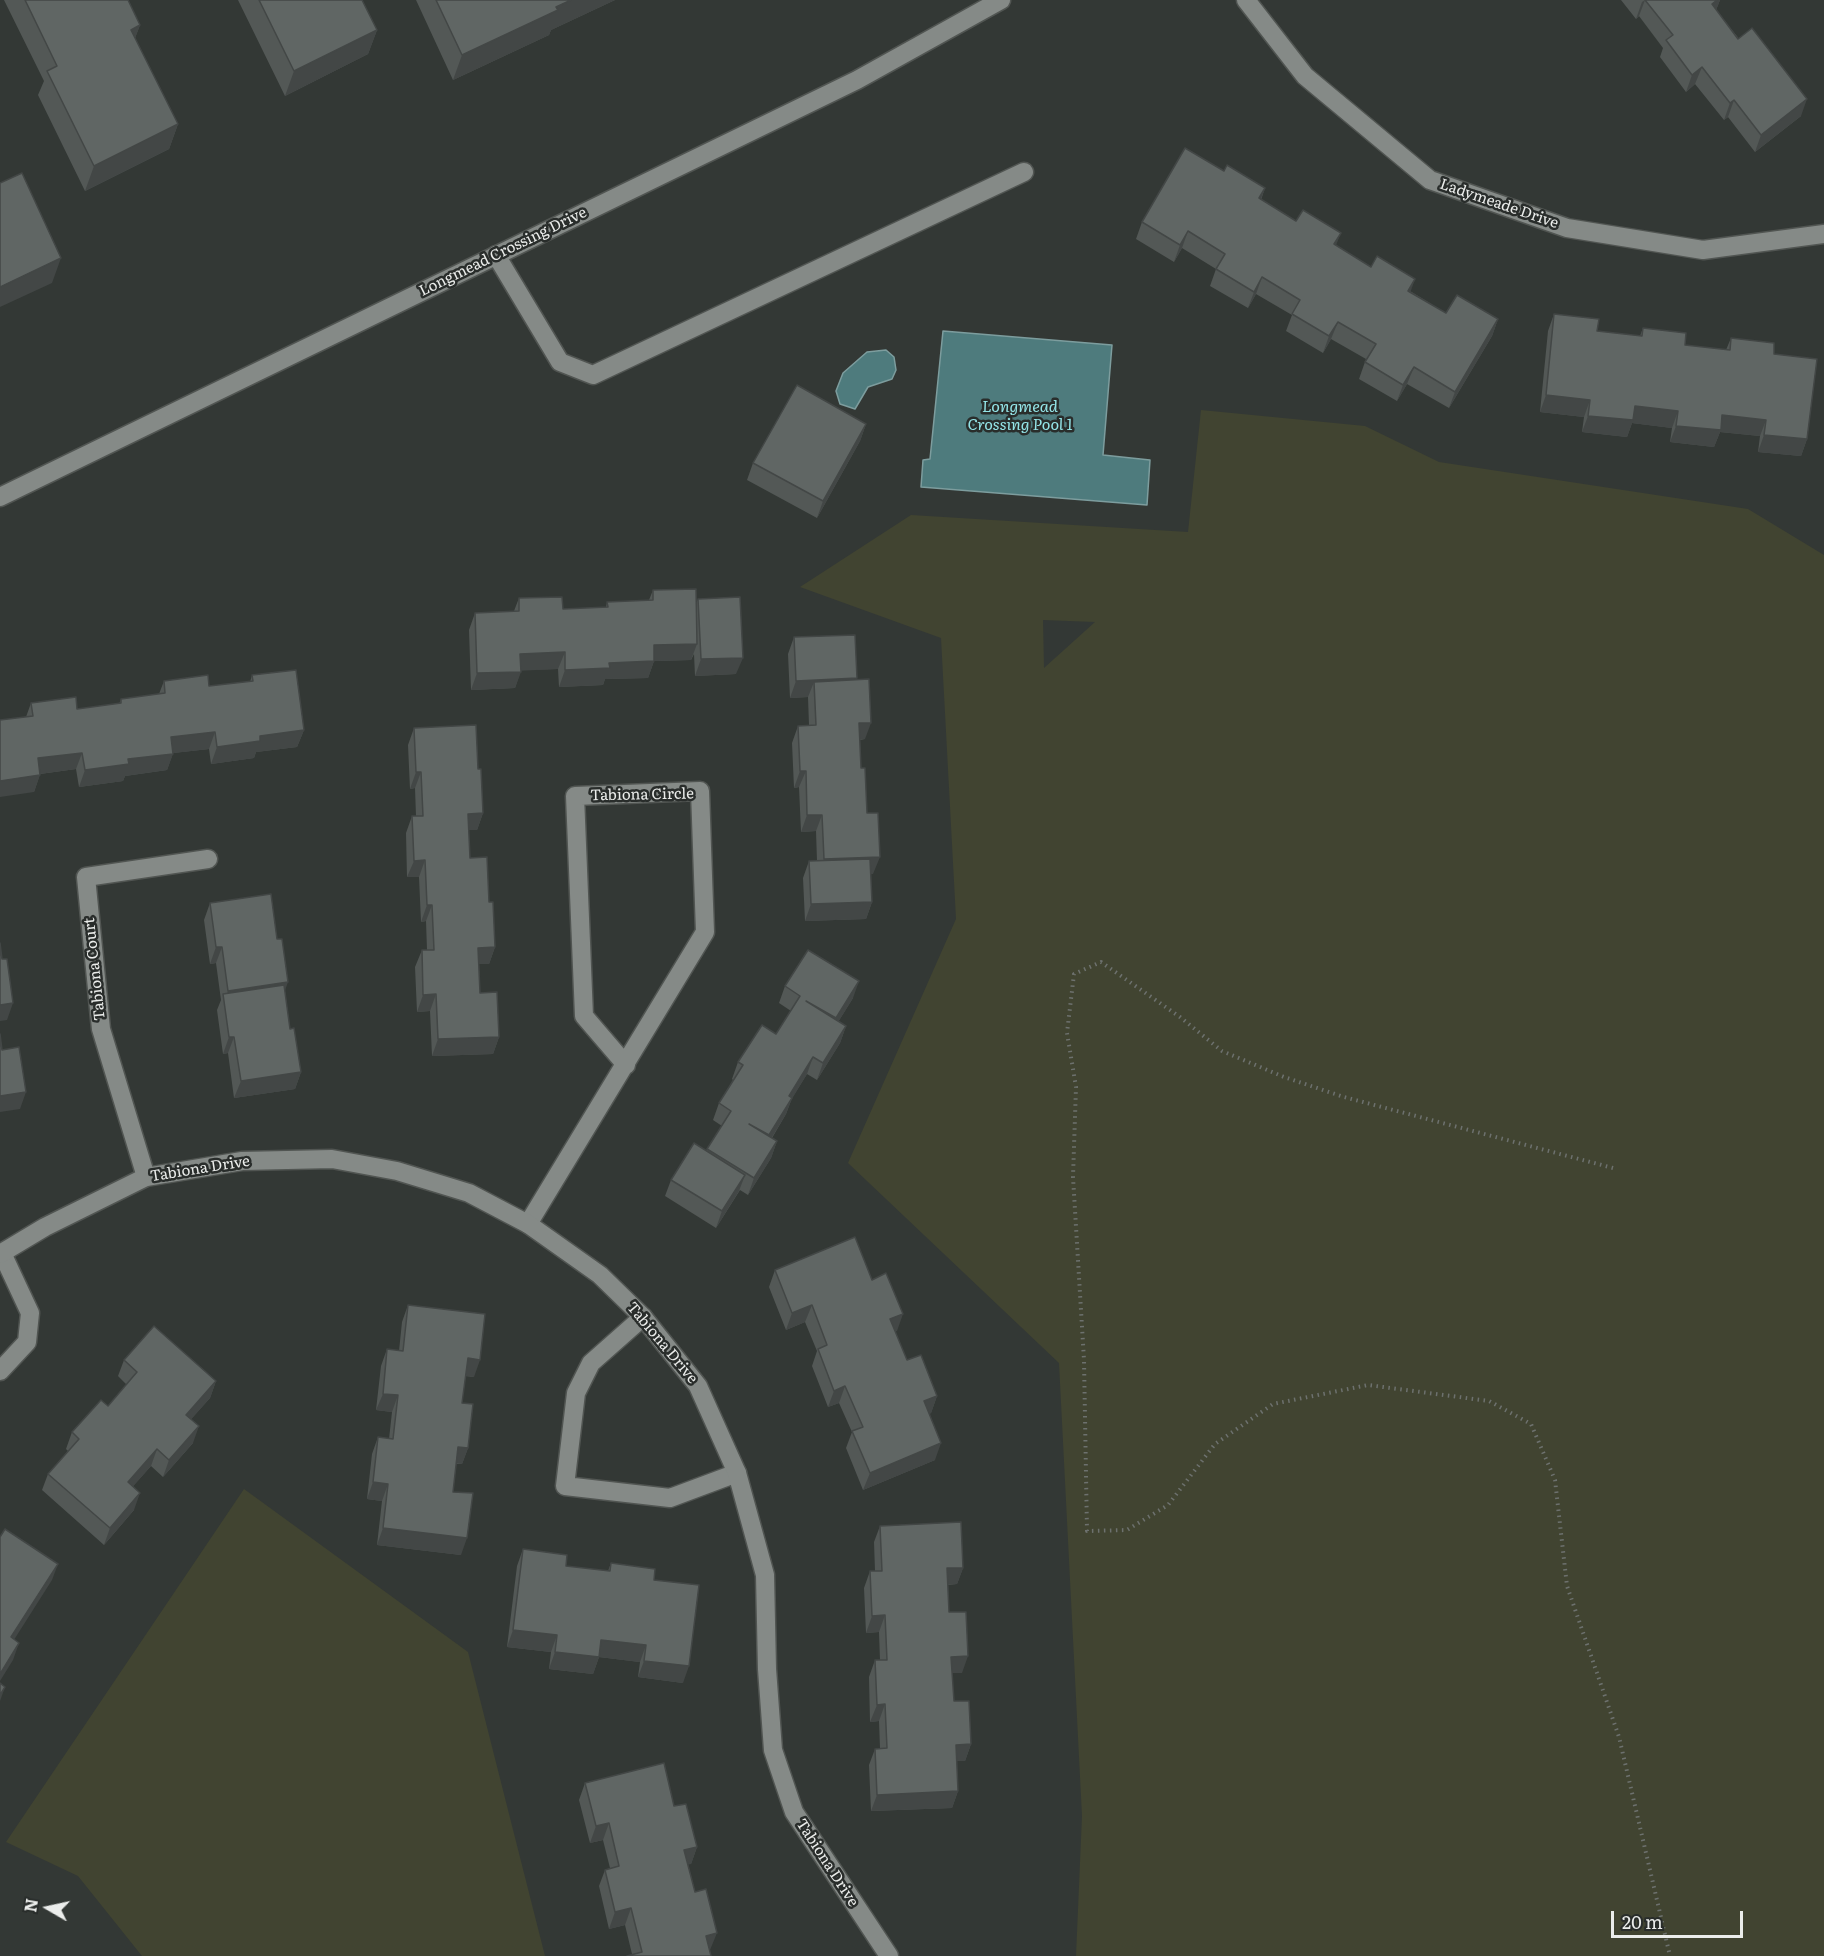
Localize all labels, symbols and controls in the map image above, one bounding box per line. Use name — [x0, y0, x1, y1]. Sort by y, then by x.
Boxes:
street label: Ladymeade Drive — [1437, 175, 1561, 233]
street label: Longmead Crossing Drive — [416, 204, 590, 300]
water label: Longmead Crossing Pool 1 — [968, 397, 1072, 435]
street label: Tabiona Circle — [590, 785, 694, 805]
street label: Tabiona Court — [81, 917, 109, 1021]
street label: Tabiona Drive — [149, 1152, 251, 1186]
street label: Tabiona Drive — [623, 1299, 701, 1387]
street label: Tabiona Drive — [792, 1816, 862, 1910]
north arrow — [18, 1878, 78, 1938]
text: N — [17, 1897, 43, 1914]
scale bar — [1614, 1899, 1746, 1937]
text: 20 m — [1622, 1908, 1663, 1935]

